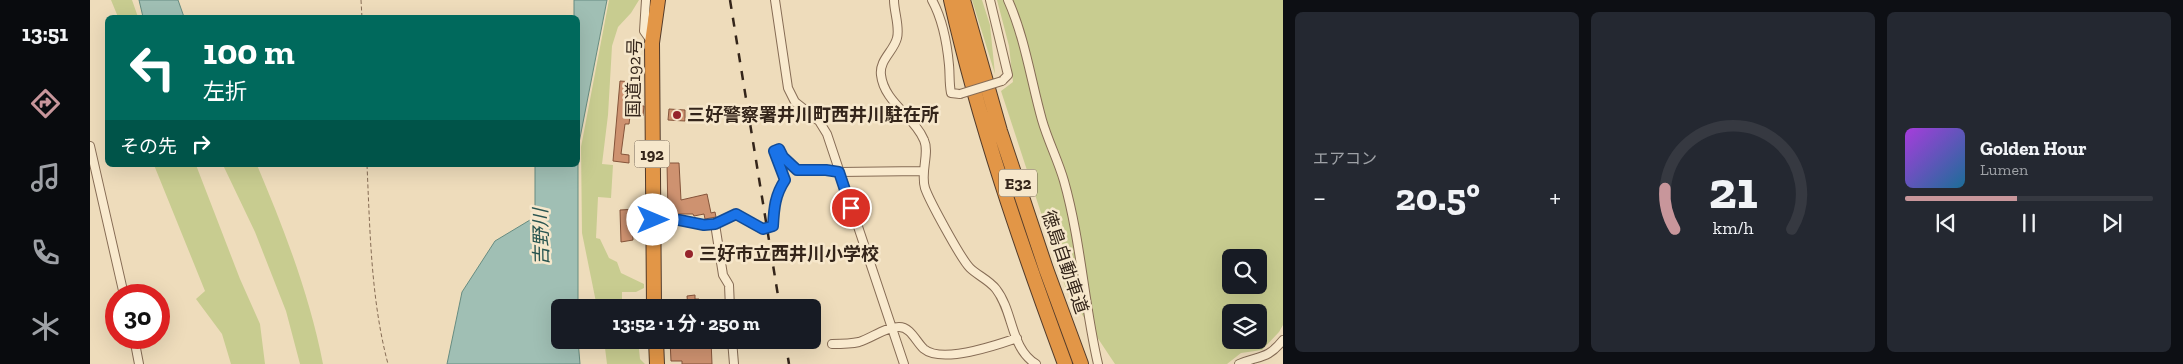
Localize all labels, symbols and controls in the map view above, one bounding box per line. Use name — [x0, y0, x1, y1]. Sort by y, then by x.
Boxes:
text: 13:51 — [22, 20, 68, 47]
text: 100 m — [203, 31, 295, 73]
icon: left — [120, 35, 185, 100]
street label: 国道192号 — [622, 38, 646, 118]
text: 左折 — [203, 78, 247, 105]
icon: directions — [28, 86, 63, 121]
place label: 三好警察署井川町西井川駐在所 — [687, 104, 939, 126]
marker: 三好警察署井川町西井川駐在所 — [671, 109, 683, 121]
icon: right — [187, 130, 215, 158]
text: その先 — [120, 135, 177, 158]
text: Golden Hour — [1980, 137, 2087, 160]
road number: 192 — [634, 140, 670, 168]
text: エアコン — [1313, 149, 1377, 168]
text: 21 — [1709, 159, 1757, 221]
icon: music — [28, 160, 63, 195]
text: Lumen — [1980, 160, 2028, 179]
road number: E32 — [999, 170, 1037, 197]
text: 20.5° — [1395, 174, 1480, 220]
text: − — [1313, 181, 1326, 214]
text: + — [1549, 181, 1561, 214]
pin — [830, 187, 872, 229]
position arrow — [626, 193, 678, 245]
icon: arrive — [837, 194, 865, 222]
water label: 吉野川 — [529, 206, 553, 266]
street label: 徳島自動車道 — [1037, 207, 1093, 317]
icon: previous — [1932, 209, 1960, 237]
icon: pause — [2015, 209, 2043, 237]
icon: next — [2098, 209, 2126, 237]
text: km/h — [1713, 217, 1753, 239]
icon: phone — [28, 235, 63, 270]
place label: 三好市立西井川小学校 — [699, 243, 879, 265]
marker: 三好市立西井川小学校 — [683, 248, 695, 260]
map controls — [1222, 249, 1267, 349]
button: search — [1222, 249, 1267, 294]
speed limit sign: 30 — [105, 284, 170, 349]
button: layers — [1222, 304, 1267, 349]
icon: climate — [28, 309, 63, 344]
text: 13:52 · 1 分 · 250 m — [612, 312, 760, 335]

